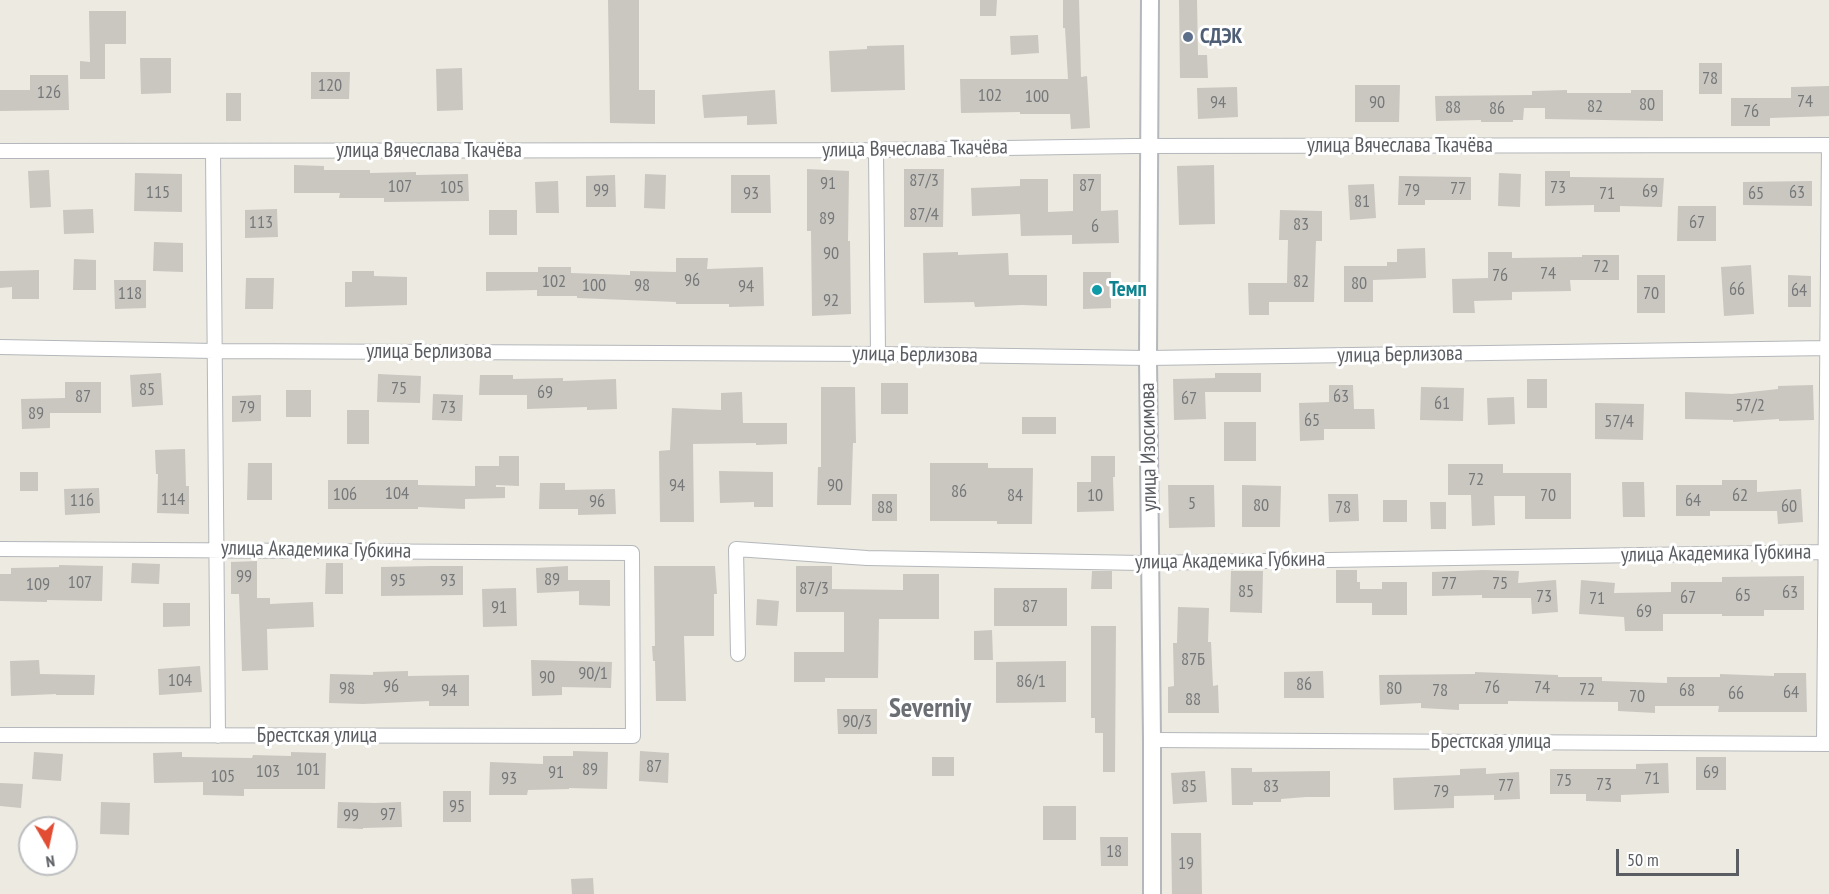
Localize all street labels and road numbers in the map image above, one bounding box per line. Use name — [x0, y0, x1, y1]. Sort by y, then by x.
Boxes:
street label: улица Вячеслава Ткачёва — [1307, 133, 1493, 159]
street label: улица Вячеслава Ткачёва — [822, 135, 1008, 163]
street label: улица Вячеслава Ткачёва — [336, 138, 522, 164]
street label: улица Берлизова — [366, 339, 492, 365]
street label: улица Берлизова — [852, 341, 978, 369]
street label: улица Берлизова — [1337, 341, 1463, 369]
street label: улица Изосимова — [1135, 382, 1163, 512]
street label: улица Академика Губкина — [221, 536, 411, 564]
street label: улица Академика Губкина — [1621, 540, 1811, 568]
street label: улица Академика Губкина — [1135, 547, 1325, 575]
street label: Брестская улица — [257, 723, 377, 749]
street label: Брестская улица — [1431, 729, 1551, 755]

